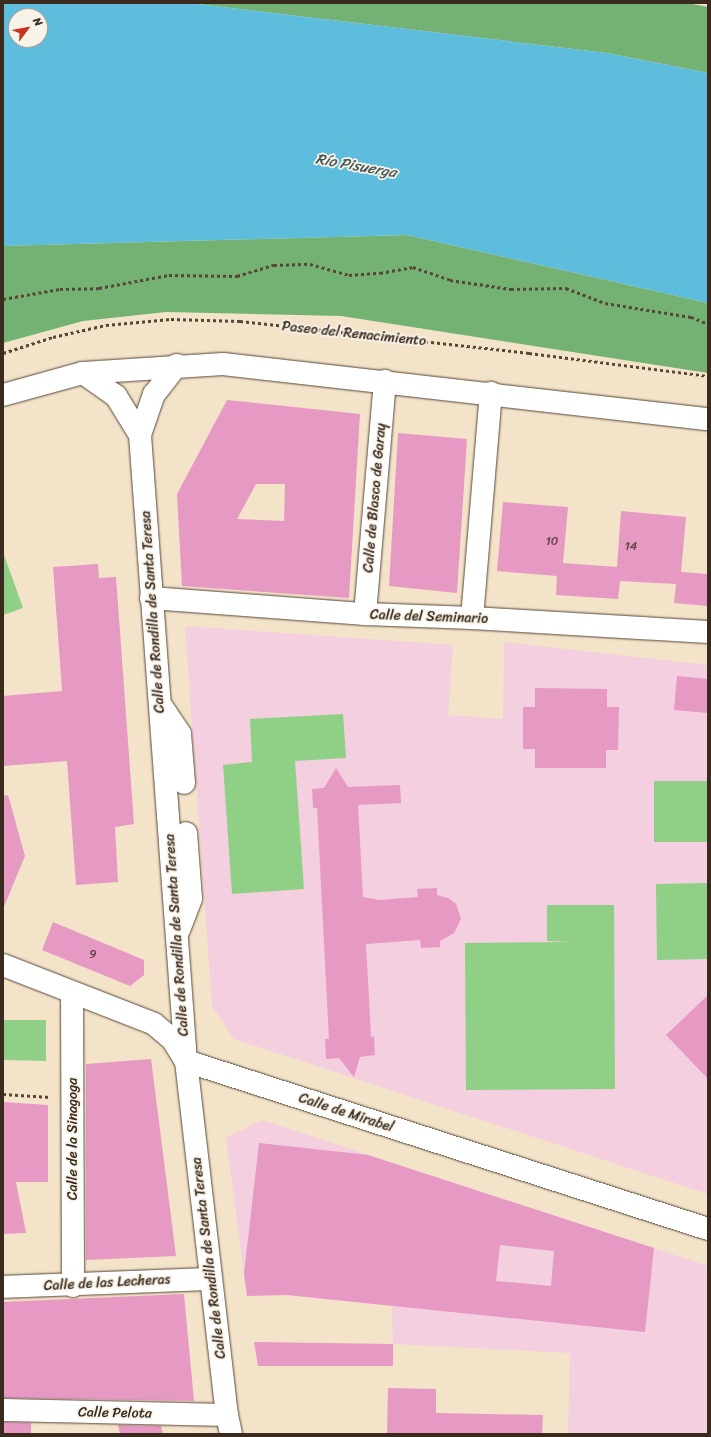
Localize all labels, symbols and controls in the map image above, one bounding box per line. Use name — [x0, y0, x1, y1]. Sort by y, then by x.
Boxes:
north arrow — [8, 8, 48, 48]
text: N — [28, 14, 48, 30]
water label: Río Pisuerga — [314, 150, 398, 182]
street label: Paseo del Renacimiento — [281, 318, 427, 350]
street label: Calle de Blasco de Garay — [360, 422, 390, 574]
street label: Calle de Rondilla de Santa Teresa — [137, 509, 169, 715]
house number: 10 — [546, 535, 558, 549]
house number: 14 — [625, 540, 637, 554]
street label: Calle del Seminario — [369, 607, 489, 627]
street label: Calle de Rondilla de Santa Teresa — [161, 832, 193, 1038]
house number: 9 — [89, 948, 97, 962]
street label: Calle de la Sinagoga — [65, 1078, 81, 1200]
street label: Calle de Mirabel — [296, 1090, 396, 1136]
street label: Calle de Rondilla de Santa Teresa — [188, 1156, 230, 1360]
street label: Calle de las Lecheras — [43, 1271, 171, 1295]
street label: Calle Pelota — [78, 1404, 152, 1422]

